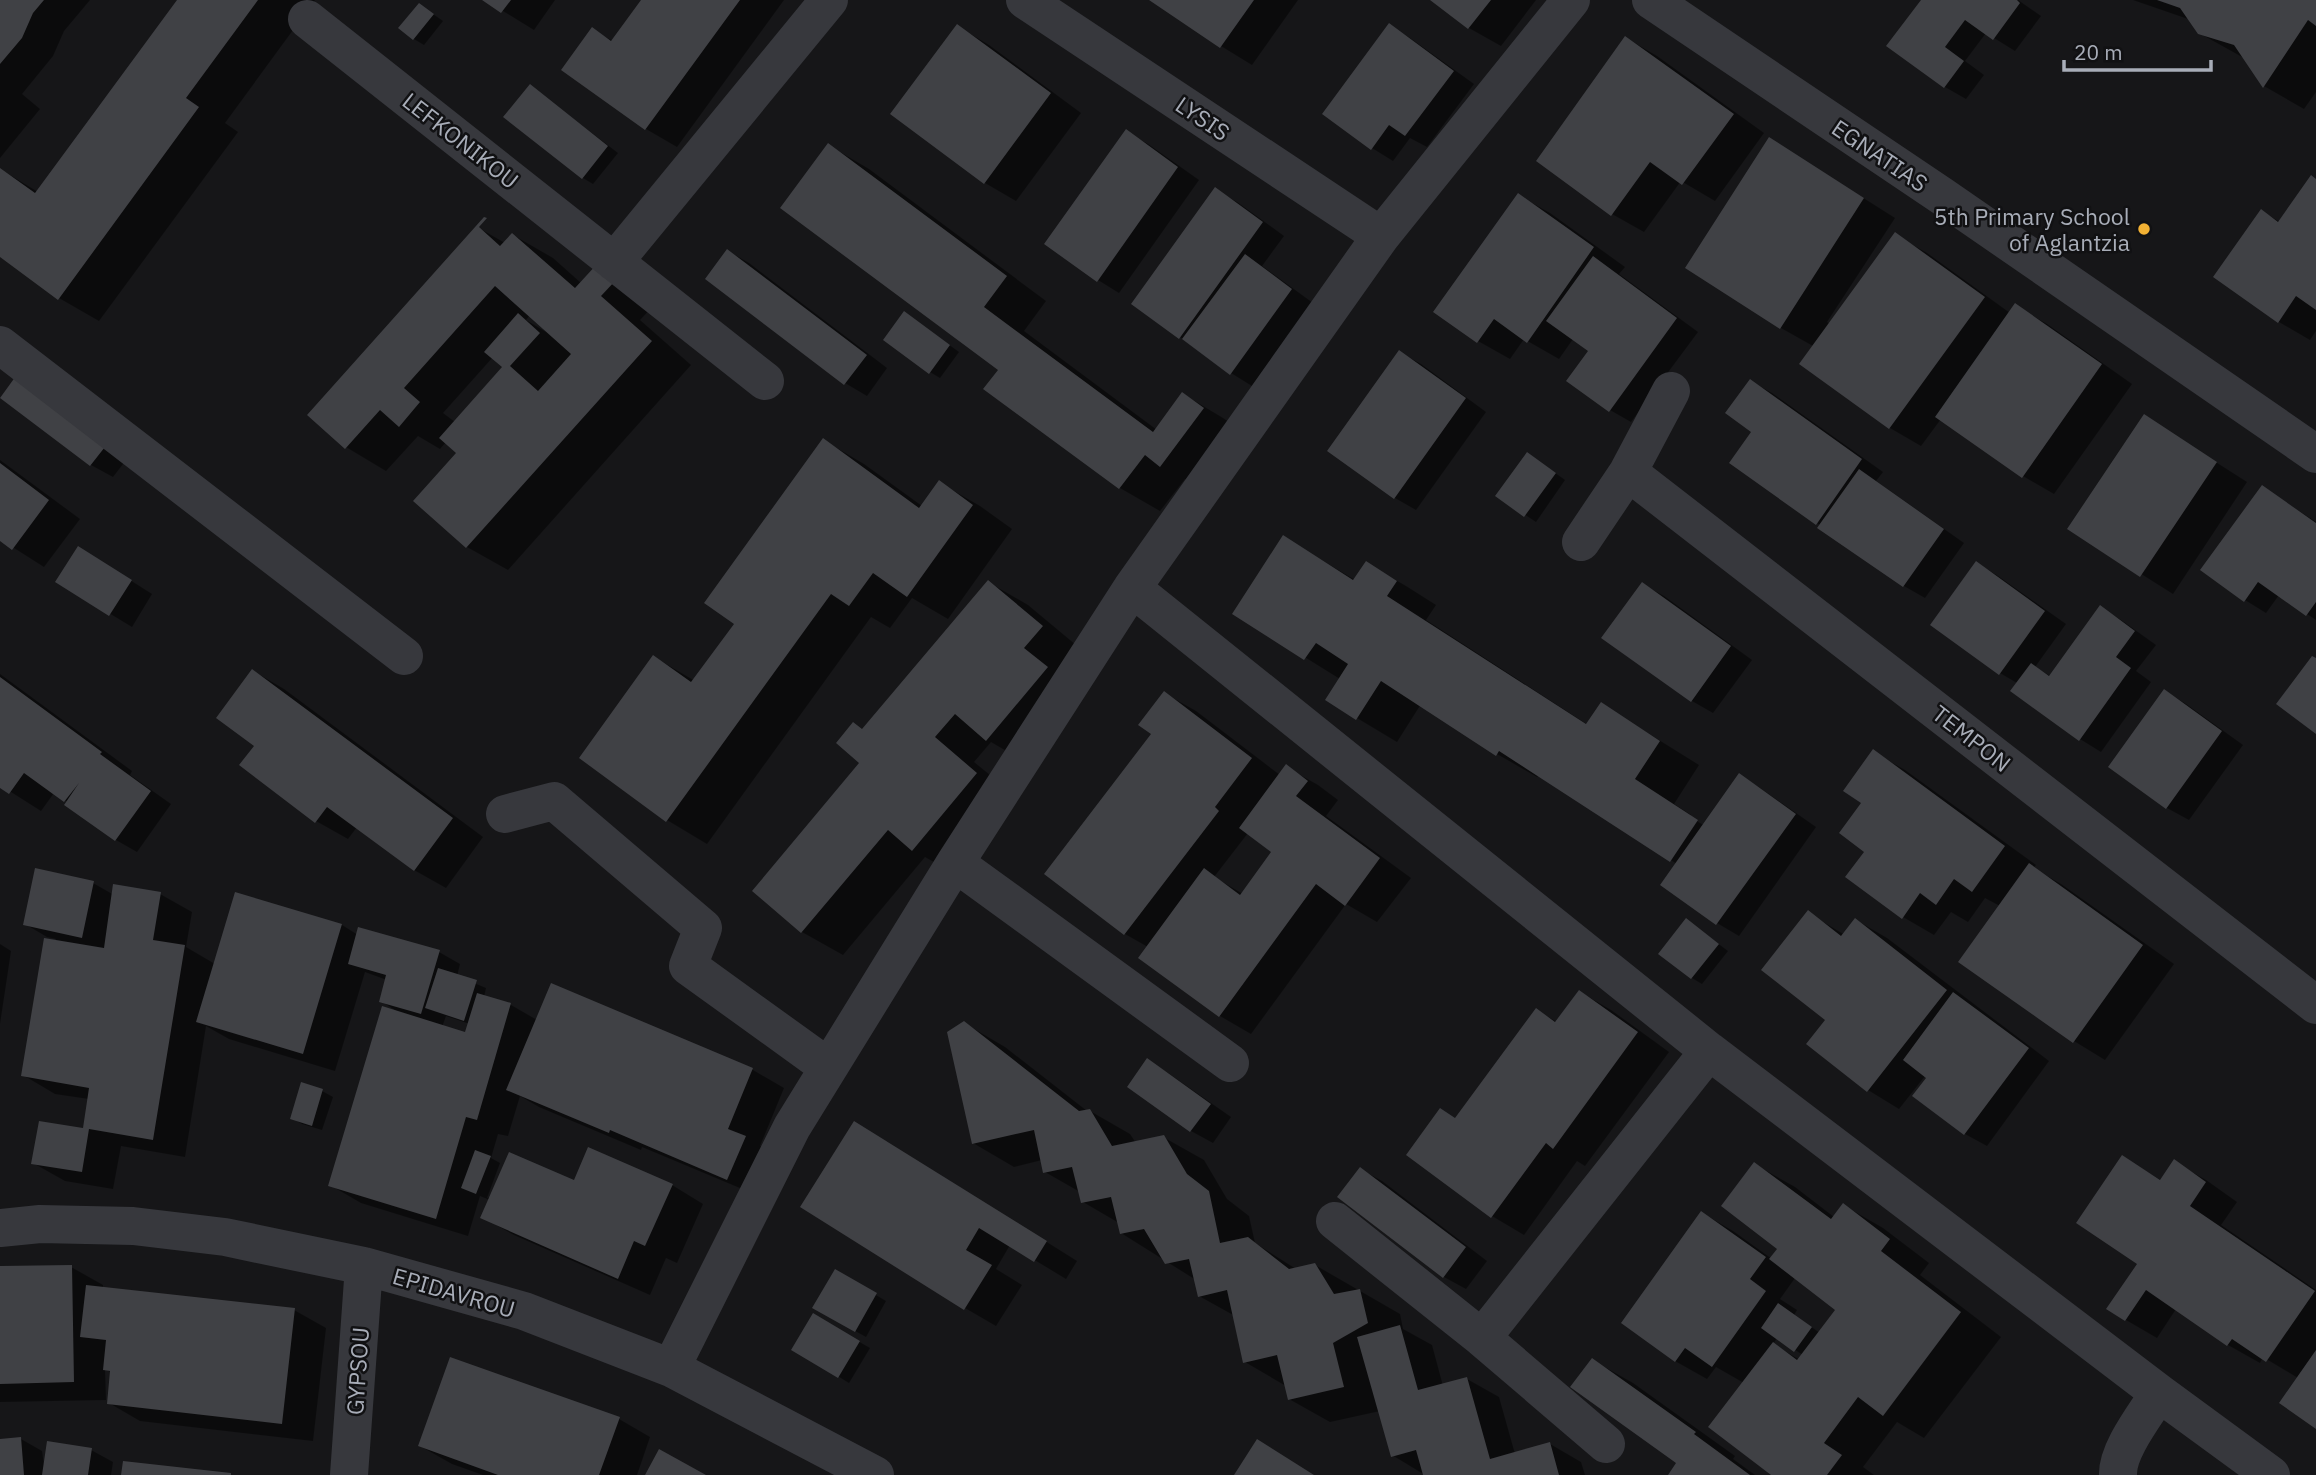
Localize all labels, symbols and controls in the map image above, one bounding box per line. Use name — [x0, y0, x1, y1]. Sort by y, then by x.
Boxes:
scale bar — [2064, 28, 2211, 72]
text: 20 m — [2074, 38, 2123, 66]
street label: LEFKONIKOU — [397, 85, 525, 195]
street label: LYSIS — [1170, 89, 1236, 147]
street label: EGNATIAS — [1826, 112, 1934, 198]
place label: 5th Primary School of Aglantzia — [1934, 201, 2130, 257]
marker: 5th Primary School of Aglantzia — [2136, 221, 2152, 237]
street label: TEMPON — [1927, 698, 2017, 778]
street label: EPIDAVROU — [389, 1260, 519, 1324]
street label: GYPSOU — [339, 1326, 375, 1416]

